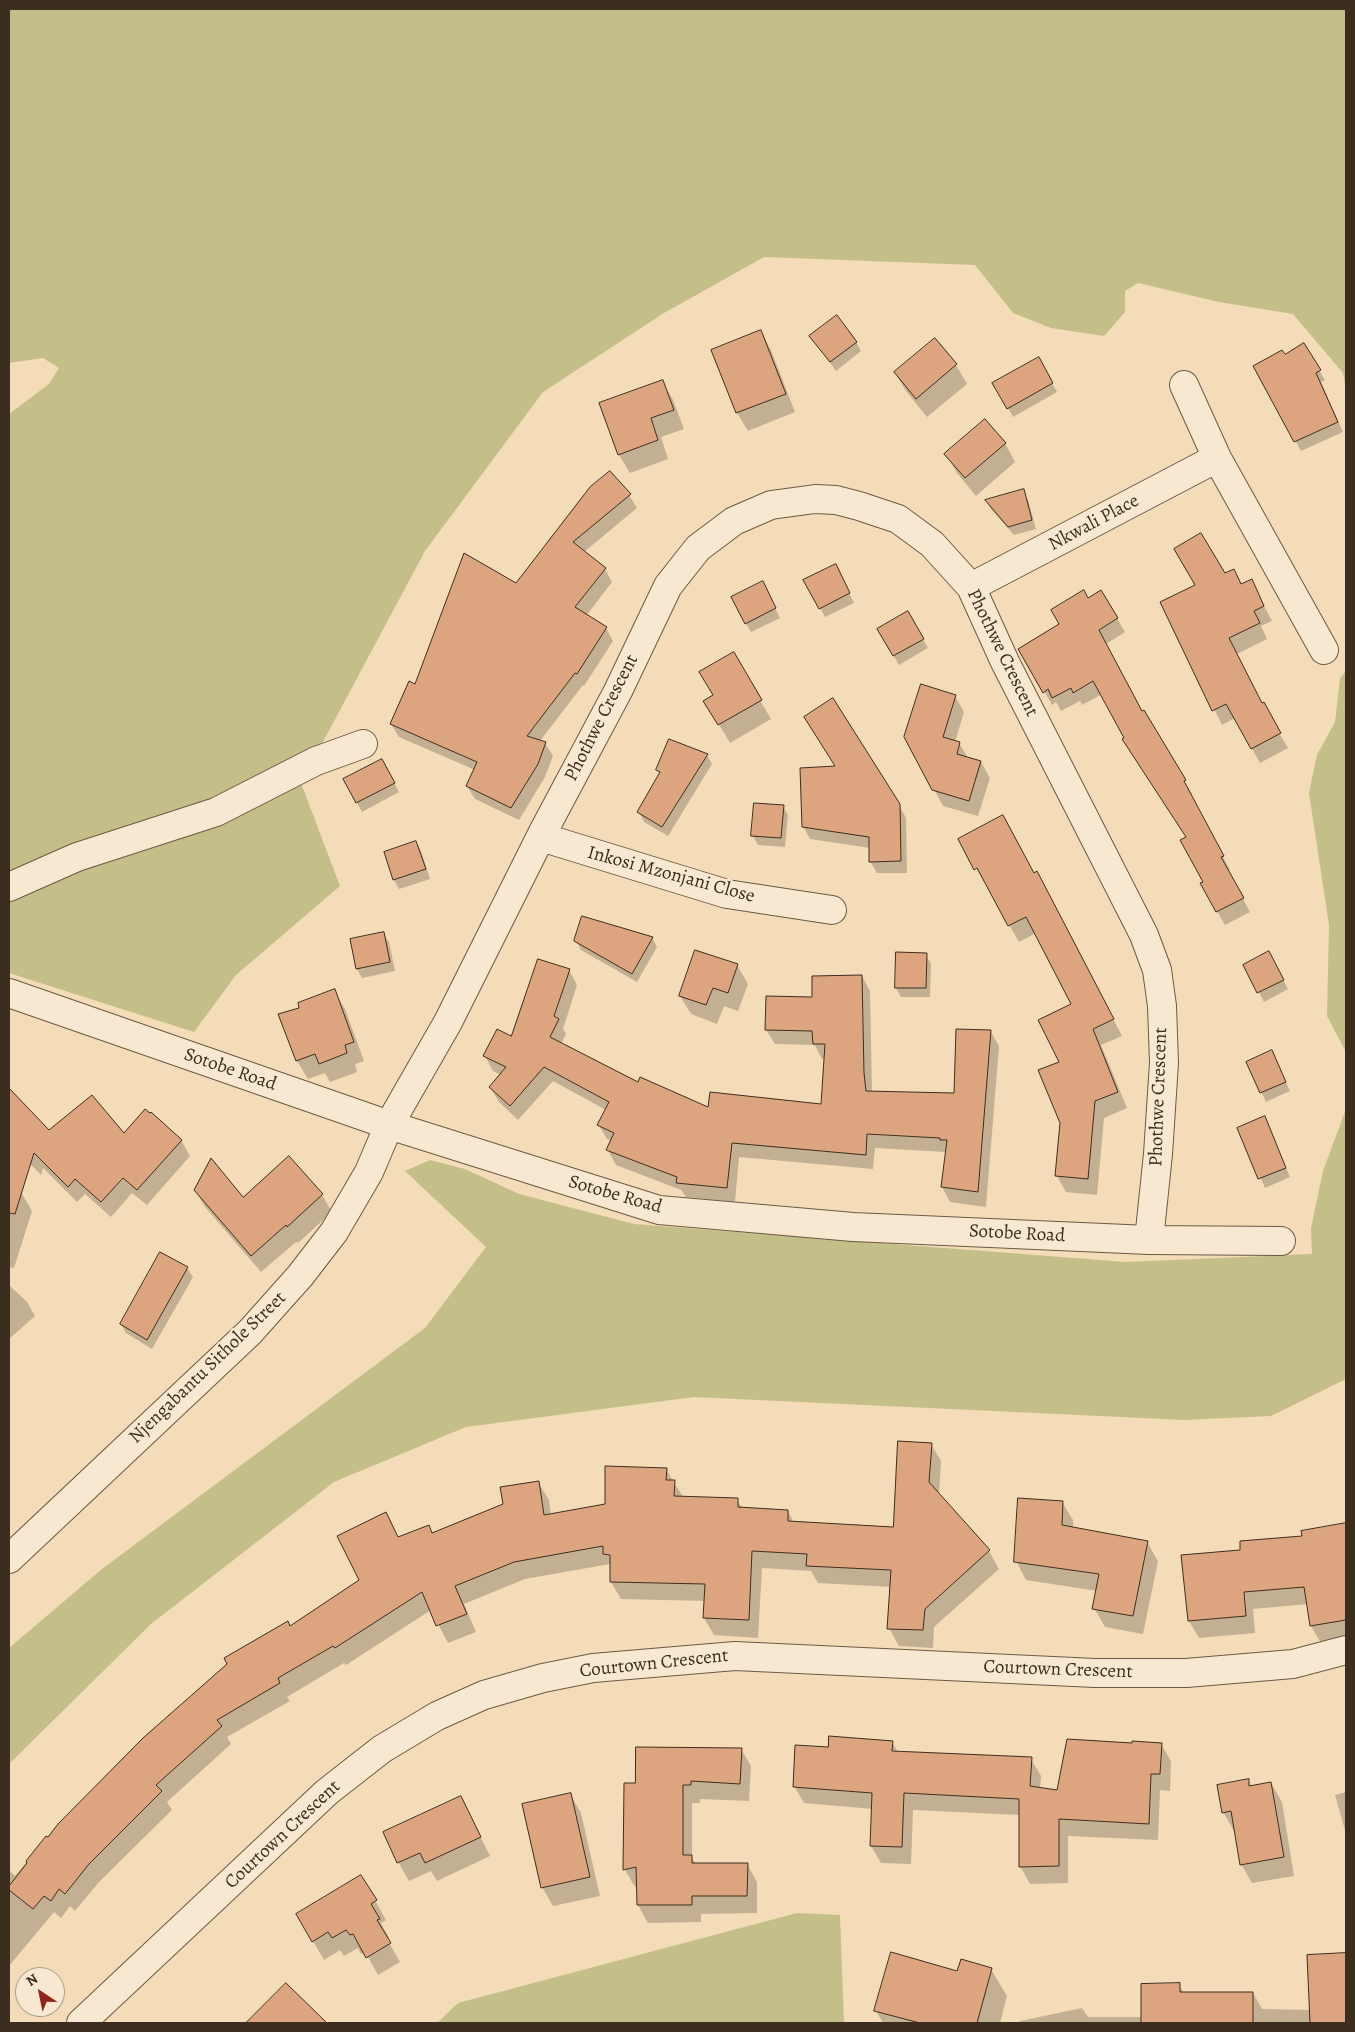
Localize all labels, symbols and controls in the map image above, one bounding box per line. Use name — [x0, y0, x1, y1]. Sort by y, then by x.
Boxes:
street label: Nkwali Place — [1045, 490, 1143, 556]
street label: Phothwe Crescent — [961, 585, 1043, 721]
street label: Phothwe Crescent — [560, 651, 644, 785]
street label: Inkosi Mzonjani Close — [585, 842, 757, 908]
street label: Phothwe Crescent — [1145, 1027, 1173, 1167]
street label: Sotobe Road — [181, 1044, 279, 1096]
street label: Sotobe Road — [566, 1171, 664, 1219]
street label: Sotobe Road — [968, 1220, 1066, 1248]
street label: Njengabantu Sithole Street — [125, 1287, 291, 1449]
street label: Courtown Crescent — [579, 1645, 729, 1683]
street label: Courtown Crescent — [983, 1656, 1133, 1684]
street label: Courtown Crescent — [221, 1776, 345, 1894]
north arrow — [15, 1967, 65, 2017]
text: N — [22, 1969, 41, 1991]

